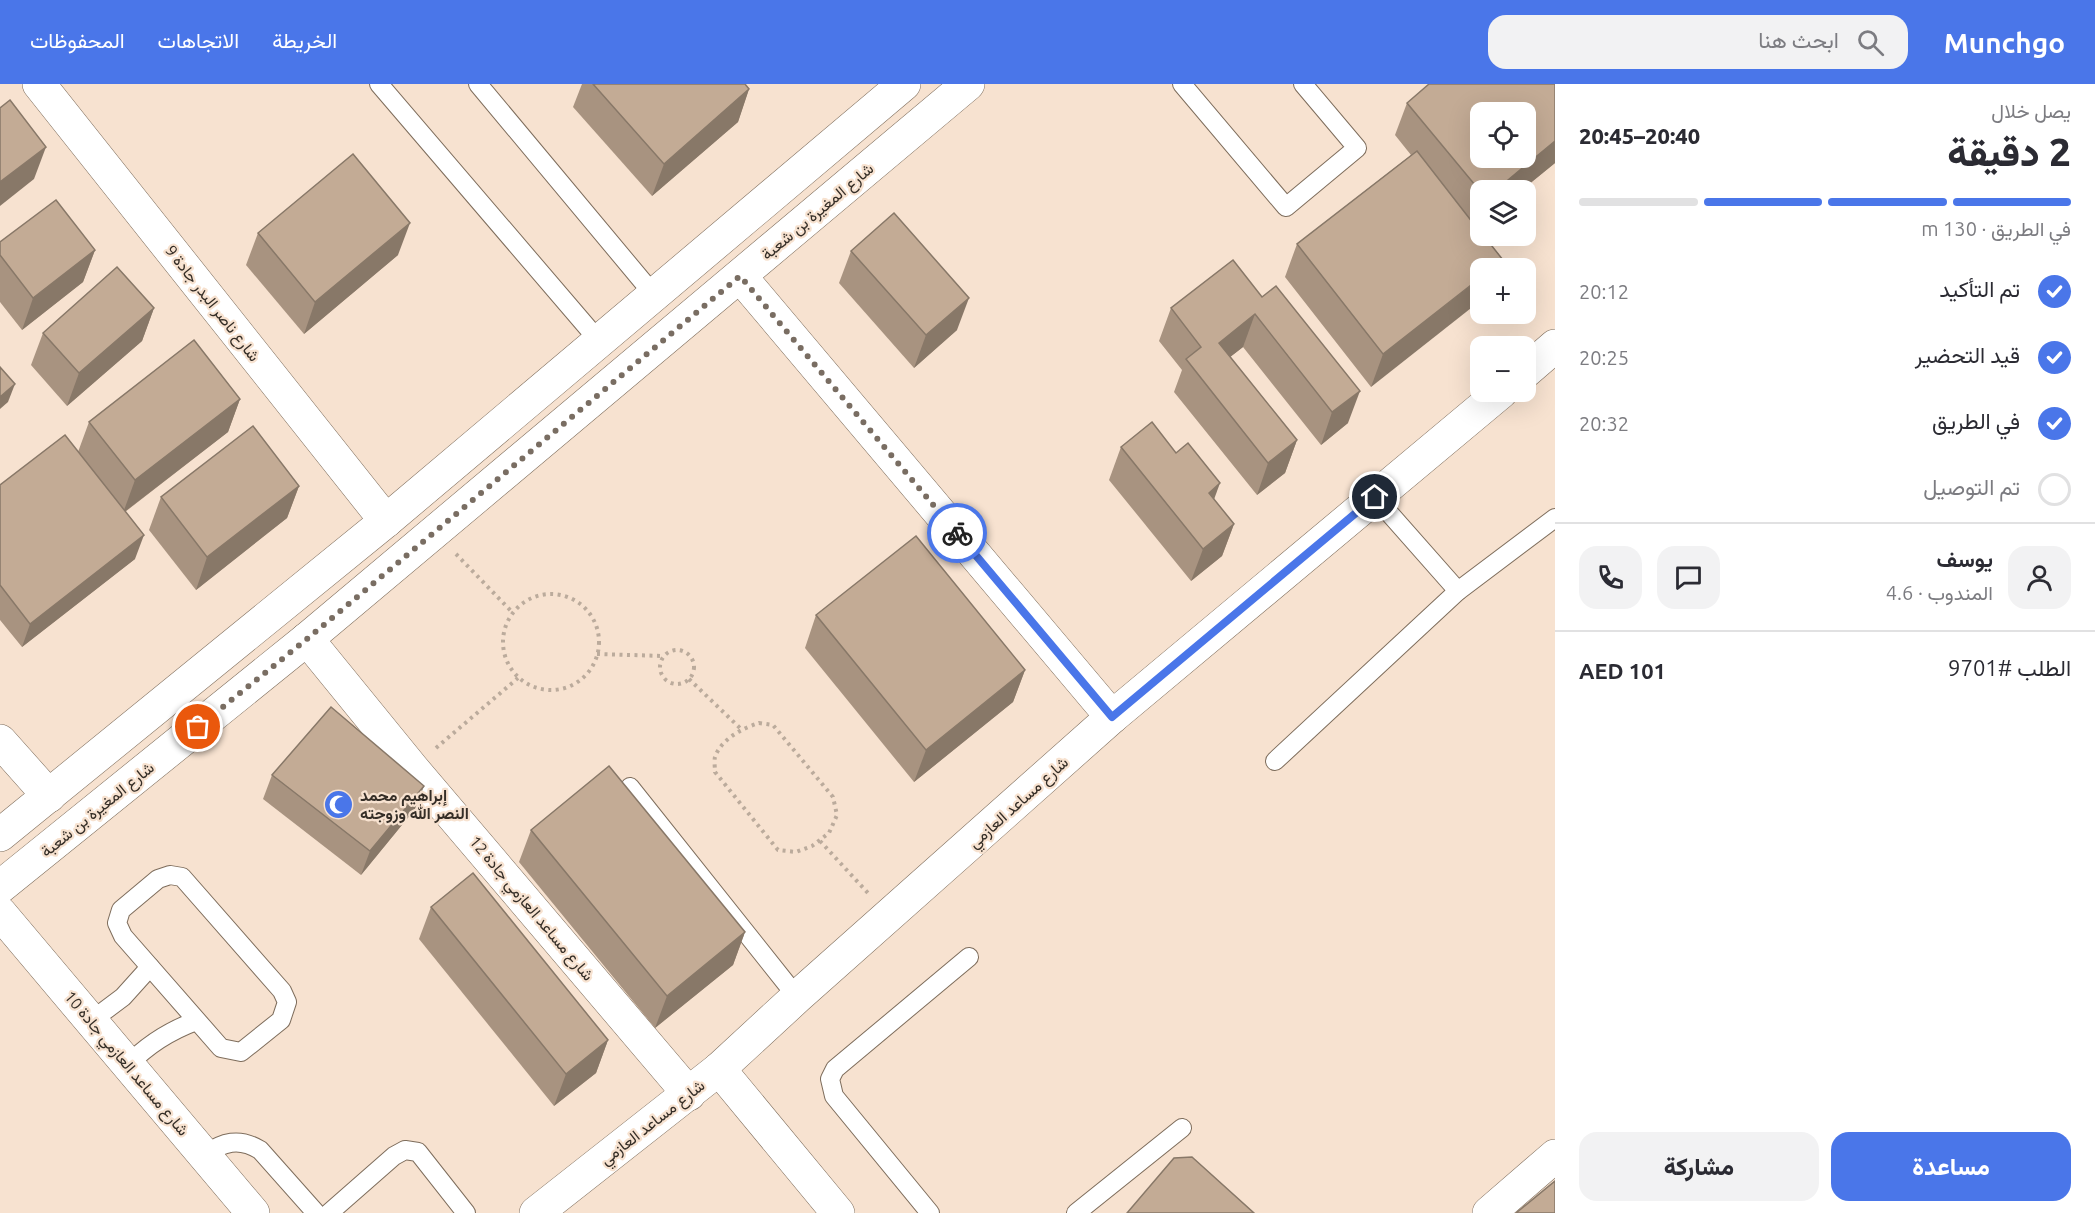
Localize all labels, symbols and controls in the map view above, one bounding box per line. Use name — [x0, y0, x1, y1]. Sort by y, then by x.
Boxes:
search box — [1488, 15, 1908, 69]
icon: search — [1854, 26, 1887, 59]
text: ابحث هنا — [1758, 27, 1839, 52]
text: Munchgo — [1944, 27, 2065, 58]
text: المحفوظات — [30, 28, 125, 52]
text: الاتجاهات — [158, 28, 239, 52]
text: الخريطة — [272, 28, 337, 52]
text: يصل خلال — [1991, 99, 2071, 122]
map controls — [1470, 102, 1536, 402]
button: locate — [1470, 102, 1536, 168]
text: 20:40–20:45 — [1579, 123, 1700, 148]
text: 2 دقيقة — [1947, 130, 2071, 173]
street label: شارع المغيرة بن شعبة — [757, 159, 879, 265]
button: layers — [1470, 180, 1536, 246]
text: في الطريق · 130 m — [1921, 217, 2071, 240]
street label: شارع ناصر البدر جادة 9 — [160, 241, 264, 366]
button: + — [1470, 258, 1536, 324]
icon: check — [2038, 275, 2071, 308]
text: تم التأكيد — [1939, 276, 2020, 301]
text: 20:12 — [1579, 280, 1629, 303]
button: − — [1470, 336, 1536, 402]
icon: check — [2038, 341, 2071, 374]
text: قيد التحضير — [1915, 342, 2020, 367]
text: 20:25 — [1579, 346, 1629, 369]
icon: check — [2038, 407, 2071, 440]
text: في الطريق — [1932, 408, 2020, 433]
text: 20:32 — [1579, 412, 1629, 435]
pin — [1349, 471, 1400, 522]
text: تم التوصيل — [1923, 474, 2020, 499]
icon: home — [1358, 480, 1391, 513]
courier — [927, 503, 987, 563]
icon: bike — [941, 517, 974, 550]
button: phone — [1579, 546, 1642, 609]
button: chat — [1657, 546, 1720, 609]
text: يوسف — [1937, 546, 1993, 571]
button: person — [2008, 546, 2071, 609]
text: المندوب · 4.6 — [1886, 581, 1993, 604]
text: الطلب #9701 — [1948, 655, 2071, 680]
text: AED 101 — [1579, 658, 1666, 683]
pin — [172, 701, 223, 752]
icon: bag — [181, 710, 214, 743]
street label: شارع مساعد العازمي — [965, 753, 1075, 855]
street label: شارع المغيرة بن شعبة — [37, 758, 159, 863]
place label: إبراهيم محمد النصر الله وزوجته — [360, 786, 469, 824]
mosque icon: إبراهيم محمد النصر الله وزوجته — [323, 788, 355, 820]
street label: شارع مساعد العازمي جادة 12 — [462, 832, 598, 987]
street label: شارع مساعد العازمي جادة 10 — [57, 987, 193, 1142]
street label: شارع مساعد العازمي — [596, 1076, 711, 1172]
button: مشاركة — [1579, 1132, 1819, 1201]
button: مساعدة — [1831, 1132, 2071, 1201]

